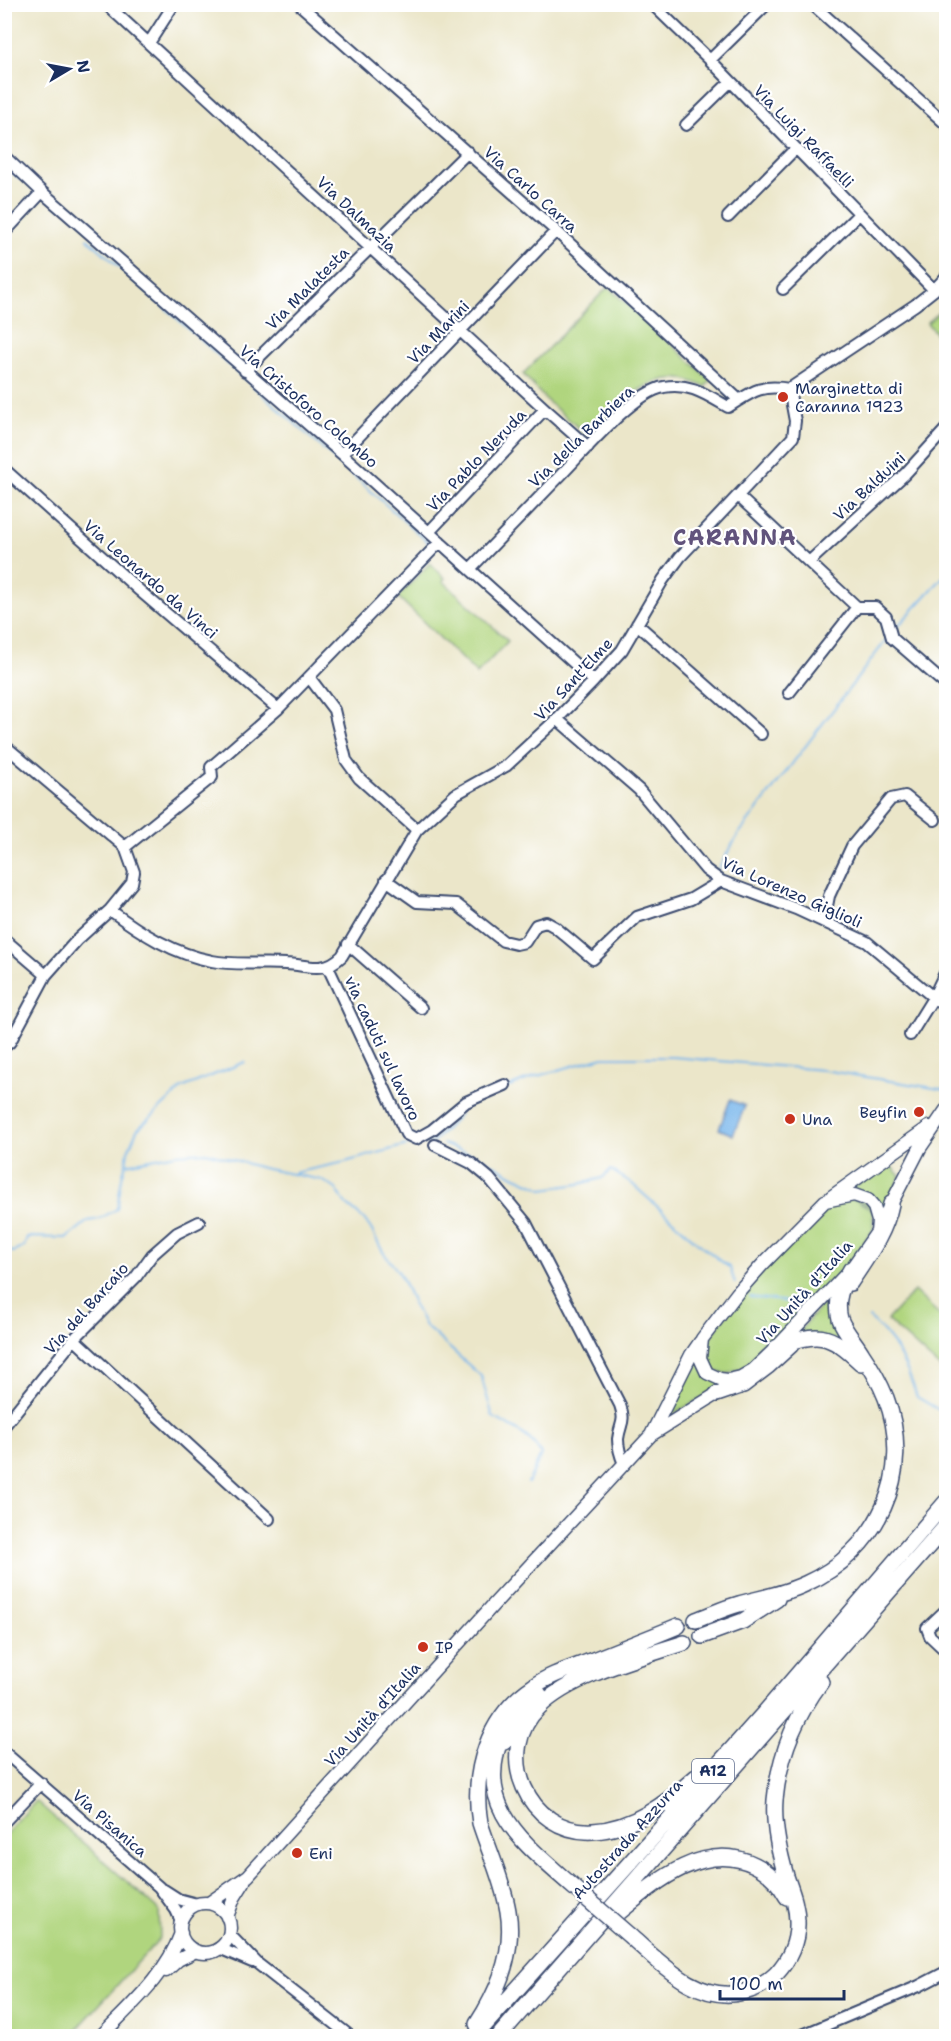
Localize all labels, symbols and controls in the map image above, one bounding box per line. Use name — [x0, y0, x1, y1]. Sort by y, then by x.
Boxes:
north arrow — [39, 39, 99, 99]
text: N — [72, 58, 95, 75]
street label: Via Luigi Raffaelli — [749, 80, 858, 193]
street label: Via Carlo Carra — [479, 142, 582, 237]
street label: Via Dalmazia — [312, 172, 401, 257]
street label: Via Malatesta — [261, 242, 354, 335]
street label: Via Marini — [403, 296, 474, 369]
street label: Via Cristoforo Colombo — [235, 340, 383, 473]
place label: Marginetta di Caranna 1923 — [795, 378, 904, 417]
street label: Via della Barbiera — [524, 380, 639, 492]
marker: Marginetta di Caranna 1923 — [776, 390, 790, 404]
street label: Via Pablo Neruda — [422, 404, 531, 516]
street label: Via Balduini — [829, 447, 910, 525]
street label: Via Leonardo da Vinci — [79, 515, 222, 644]
district label: CARANNA — [673, 523, 797, 552]
street label: Via Sant'Elme — [529, 633, 617, 725]
street label: Via Lorenzo Giglioli — [718, 852, 865, 933]
street label: via caduti sul lavoro — [340, 972, 425, 1124]
place label: Beyfin — [859, 1102, 907, 1123]
marker: Beyfin — [912, 1105, 926, 1119]
place label: Una — [802, 1109, 832, 1130]
marker: Una — [783, 1112, 797, 1126]
street label: Via Unità d'Italia — [752, 1235, 857, 1349]
street label: Via del Barcaio — [39, 1258, 133, 1359]
place label: IP — [435, 1637, 453, 1658]
marker: IP — [416, 1640, 430, 1654]
street label: Via Unità d'Italia — [320, 1657, 425, 1771]
road number: A12 — [692, 1759, 734, 1783]
street label: Autostrada Azzurra — [568, 1775, 687, 1904]
street label: Via Pisanica — [68, 1785, 152, 1862]
place label: Eni — [309, 1843, 333, 1864]
marker: Eni — [290, 1846, 304, 1860]
scale bar — [720, 1963, 844, 2001]
text: 100 m — [729, 1972, 783, 1996]

